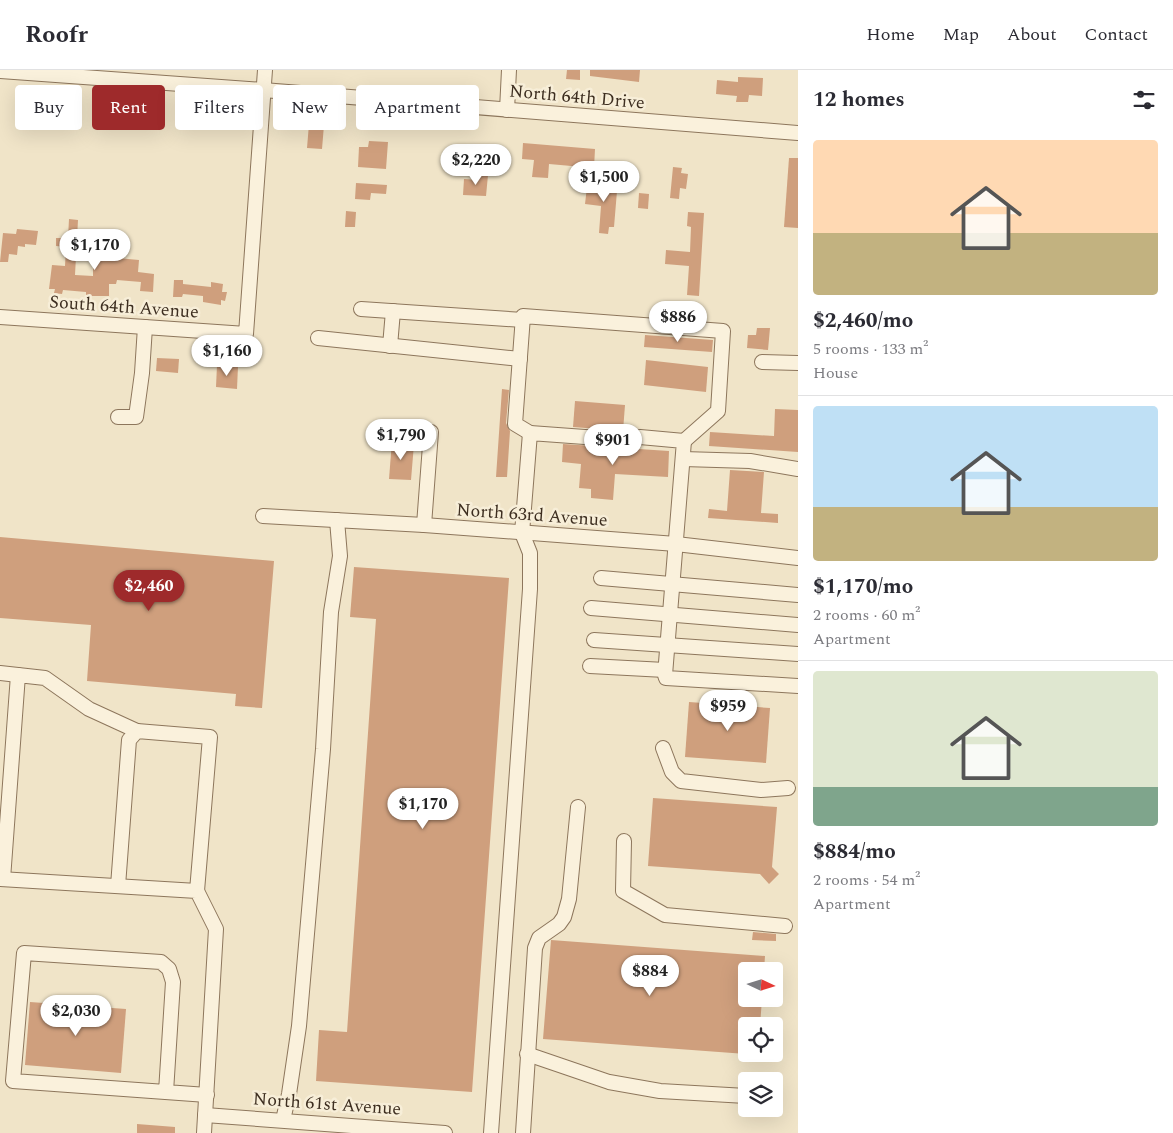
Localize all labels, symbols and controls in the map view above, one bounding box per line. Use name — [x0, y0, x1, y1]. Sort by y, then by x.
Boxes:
text: Roofr — [25, 17, 88, 53]
text: Home — [866, 21, 915, 48]
text: Map — [943, 21, 979, 48]
text: About — [1007, 21, 1057, 48]
text: Contact — [1085, 21, 1148, 48]
street label: North 64th Drive — [508, 78, 646, 116]
text: 12 homes — [813, 84, 905, 116]
chip: Buy — [15, 85, 82, 130]
chip: Rent — [92, 85, 165, 130]
chip: Filters — [175, 85, 263, 130]
chip: New — [273, 85, 346, 130]
chip: Apartment — [356, 85, 479, 130]
icon: filters — [1130, 86, 1158, 114]
pin: $2,220 — [435, 144, 517, 186]
text: $2,220 — [451, 148, 501, 172]
pin: $1,500 — [563, 160, 645, 203]
text: $1,500 — [579, 165, 629, 189]
icon: home — [941, 173, 1031, 263]
pin: $1,170 — [54, 228, 136, 271]
text: $1,170 — [70, 233, 120, 257]
street label: South 64th Avenue — [48, 288, 200, 326]
pin: $886 — [648, 300, 708, 343]
text: $886 — [660, 305, 696, 329]
text: $2,460/mo — [813, 305, 913, 337]
pin: $1,160 — [186, 334, 268, 377]
text: 5 rooms · 133 m² — [813, 337, 928, 361]
text: $1,160 — [202, 339, 252, 363]
text: House — [813, 361, 858, 385]
pin: $1,790 — [360, 418, 442, 461]
text: $1,790 — [376, 423, 426, 447]
pin: $901 — [583, 424, 643, 466]
text: $901 — [595, 428, 631, 452]
icon: home — [941, 438, 1031, 528]
street label: North 63rd Avenue — [455, 496, 609, 534]
pin: $2,460 — [108, 570, 190, 612]
text: $1,170/mo — [813, 571, 913, 603]
text: $2,460 — [124, 574, 174, 598]
text: 2 rooms · 60 m² — [813, 603, 920, 627]
text: Apartment — [813, 627, 891, 651]
pin: $959 — [698, 690, 758, 732]
text: $959 — [710, 694, 746, 718]
icon: home — [941, 703, 1031, 793]
pin: $1,170 — [382, 788, 464, 830]
text: $1,170 — [398, 792, 448, 816]
text: $884/mo — [813, 836, 896, 868]
text: 2 rooms · 54 m² — [813, 868, 920, 892]
text: Apartment — [813, 892, 891, 916]
pin: $884 — [620, 954, 680, 997]
text: $884 — [632, 959, 668, 983]
north arrow — [738, 962, 782, 1008]
map controls — [738, 962, 783, 1117]
pin: $2,030 — [35, 994, 117, 1037]
text: $2,030 — [51, 999, 101, 1023]
button: locate — [738, 1017, 783, 1062]
button: layers — [738, 1072, 783, 1117]
street label: North 61st Avenue — [252, 1085, 402, 1123]

